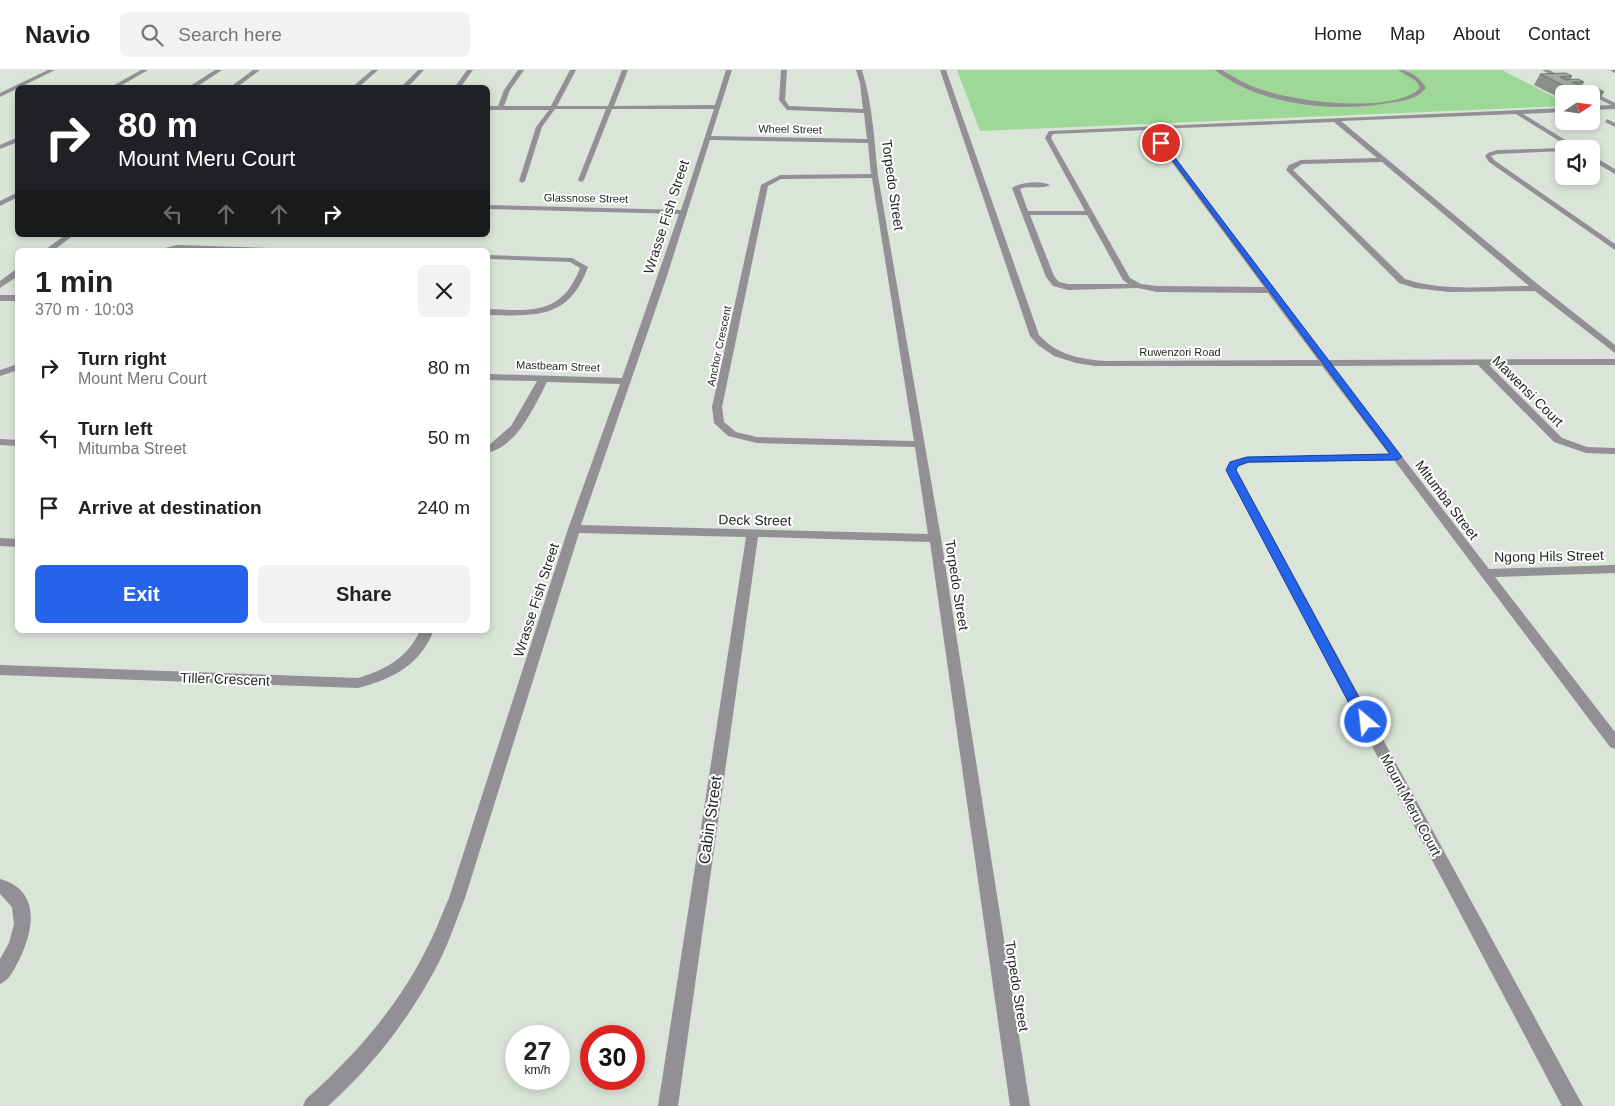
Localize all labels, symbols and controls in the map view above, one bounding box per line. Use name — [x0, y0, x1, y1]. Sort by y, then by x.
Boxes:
search box — [120, 12, 470, 57]
text: Navio — [25, 21, 90, 48]
icon: search — [138, 21, 166, 49]
text: Search here — [178, 24, 282, 45]
text: Home — [1314, 24, 1362, 44]
text: Map — [1390, 24, 1425, 44]
text: About — [1453, 24, 1500, 44]
text: Contact — [1528, 24, 1590, 44]
north arrow — [1555, 85, 1600, 130]
map controls — [1555, 85, 1600, 185]
icon: right — [35, 105, 100, 170]
text: 80 m — [118, 105, 198, 144]
street label: Wheel Street — [758, 122, 822, 136]
pin — [1140, 122, 1182, 164]
icon: arrive — [1147, 129, 1175, 157]
street label: Torpedo Street — [879, 138, 907, 232]
button: sound — [1555, 140, 1600, 185]
text: Mount Meru Court — [118, 146, 295, 171]
street label: Wrasse Fish Street — [640, 158, 692, 276]
street label: Glassnose Street — [544, 191, 628, 205]
icon: left — [159, 200, 187, 228]
icon: ahead — [212, 200, 240, 228]
icon: ahead — [265, 200, 293, 228]
icon: right — [318, 200, 346, 228]
text: 1 min — [35, 265, 113, 298]
button: close — [418, 265, 470, 317]
text: 370 m · 10:03 — [35, 301, 134, 318]
street label: Anchor Crescent — [705, 305, 733, 387]
street label: Ruwenzori Road — [1139, 346, 1221, 358]
text: Turn right — [78, 348, 166, 369]
street label: Mawensi Court — [1489, 352, 1567, 430]
icon: right — [35, 354, 63, 382]
text: 80 m — [428, 357, 470, 378]
street label: Mastbeam Street — [516, 359, 600, 373]
text: Mount Meru Court — [78, 370, 207, 387]
text: Turn left — [78, 418, 153, 439]
icon: left — [35, 424, 63, 452]
text: 50 m — [428, 427, 470, 448]
text: Mitumba Street — [78, 440, 186, 457]
street label: Mitumba Street — [1412, 457, 1482, 543]
icon: arrive — [35, 494, 63, 522]
text: Arrive at destination — [78, 497, 262, 518]
text: 240 m — [417, 497, 470, 518]
street label: Deck Street — [718, 511, 792, 529]
street label: Torpedo Street — [942, 538, 972, 632]
street label: Wrasse Fish Street — [510, 541, 562, 659]
street label: Ngong Hils Street — [1494, 547, 1604, 565]
button: Exit — [35, 565, 248, 623]
button: Share — [258, 565, 470, 623]
street label: Tiller Crescent — [180, 669, 270, 689]
position arrow — [1339, 695, 1391, 747]
street label: Mount Meru Court — [1377, 751, 1445, 859]
street label: Cabin Street — [695, 774, 725, 865]
street label: Torpedo Street — [1002, 939, 1032, 1033]
speed limit sign: 30 — [580, 1025, 645, 1090]
text: 27 — [524, 1037, 551, 1065]
text: km/h — [524, 1063, 551, 1077]

